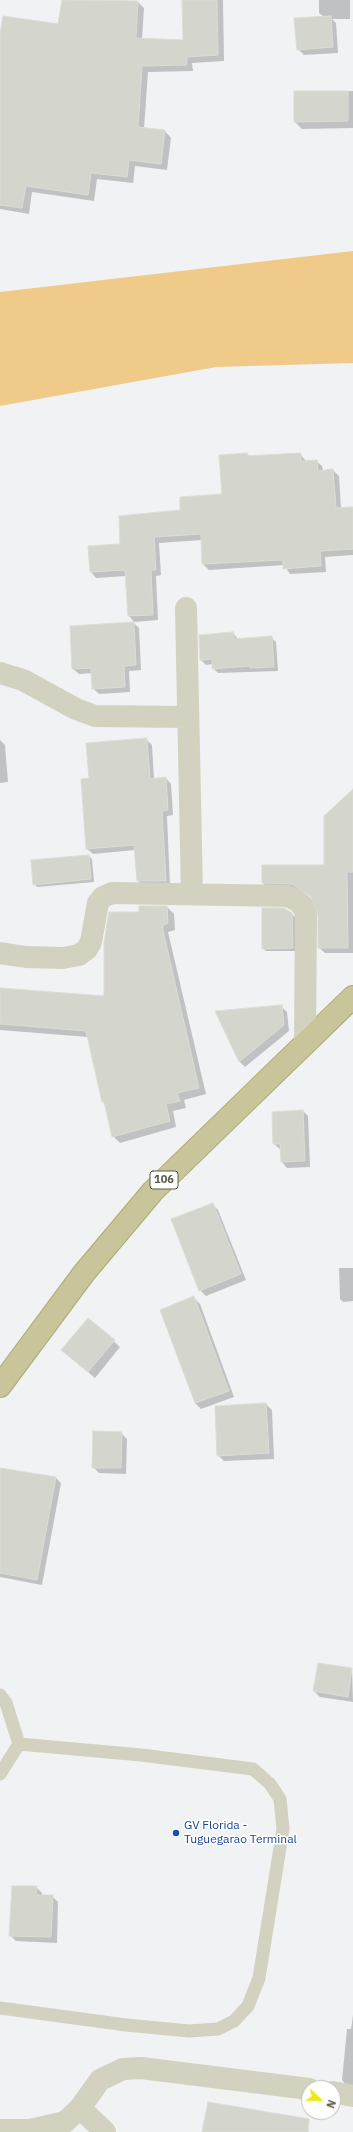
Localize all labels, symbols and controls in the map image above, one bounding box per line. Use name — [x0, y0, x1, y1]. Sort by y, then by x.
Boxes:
road number: 106 — [150, 1171, 178, 1189]
place label: GV Florida - Tuguegarao Terminal — [184, 1819, 297, 1847]
marker: GV Florida - Tuguegarao Terminal — [171, 1828, 181, 1838]
north arrow — [301, 2080, 341, 2120]
text: N — [323, 2098, 339, 2110]

